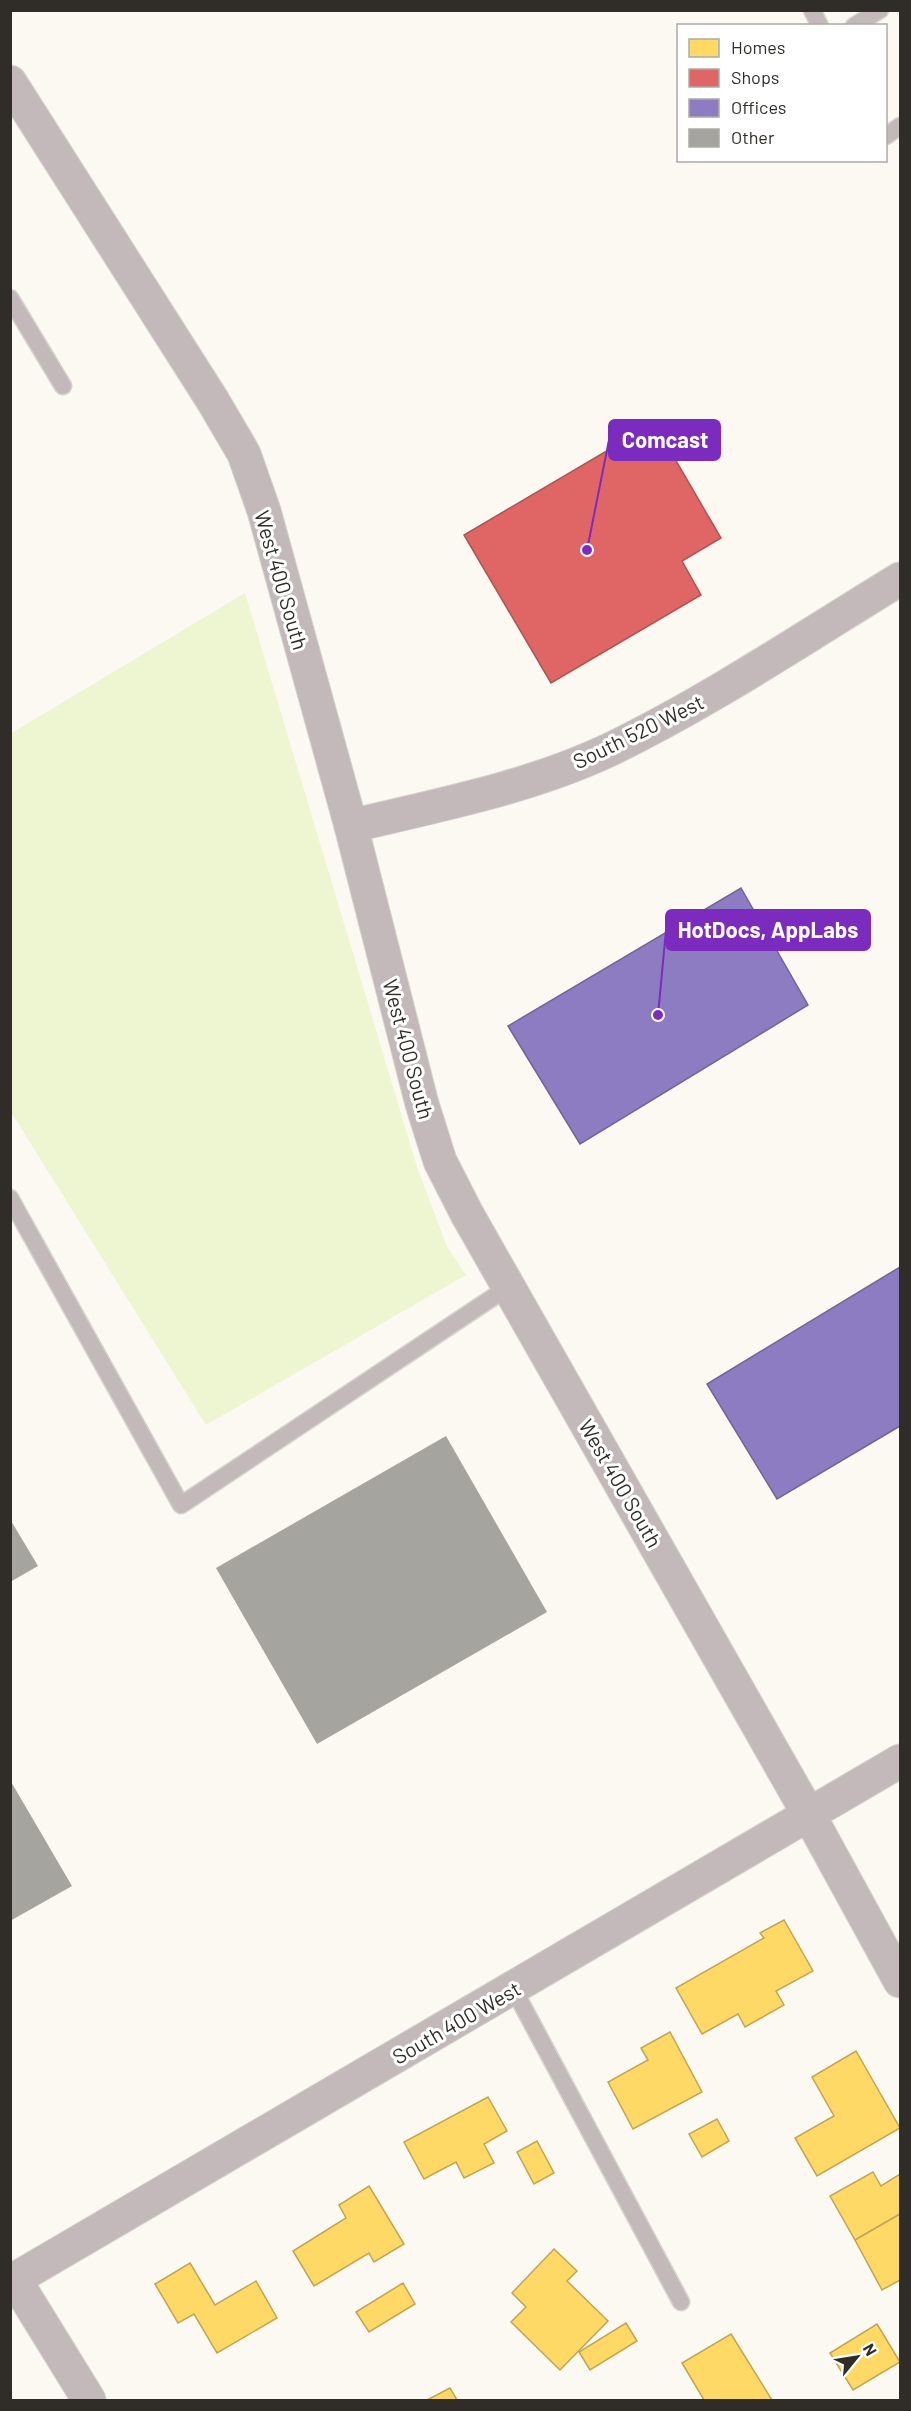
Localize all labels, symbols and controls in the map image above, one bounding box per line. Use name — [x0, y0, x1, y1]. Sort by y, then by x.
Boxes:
legend — [677, 24, 887, 162]
text: Homes — [731, 36, 785, 58]
text: Shops — [731, 66, 780, 88]
text: Offices — [731, 96, 787, 118]
text: Other — [731, 126, 775, 148]
callout: Comcast — [609, 420, 720, 460]
text: Comcast — [622, 426, 708, 452]
street label: West 400 South — [250, 507, 314, 653]
street label: South 520 West — [569, 689, 707, 773]
callout: HotDocs, AppLabs — [666, 910, 870, 950]
text: HotDocs, AppLabs — [678, 916, 858, 942]
street label: West 400 South — [378, 976, 440, 1122]
street label: West 400 South — [574, 1414, 668, 1552]
street label: South 400 West — [387, 1975, 525, 2069]
north arrow — [827, 2327, 887, 2387]
text: N — [860, 2340, 881, 2359]

